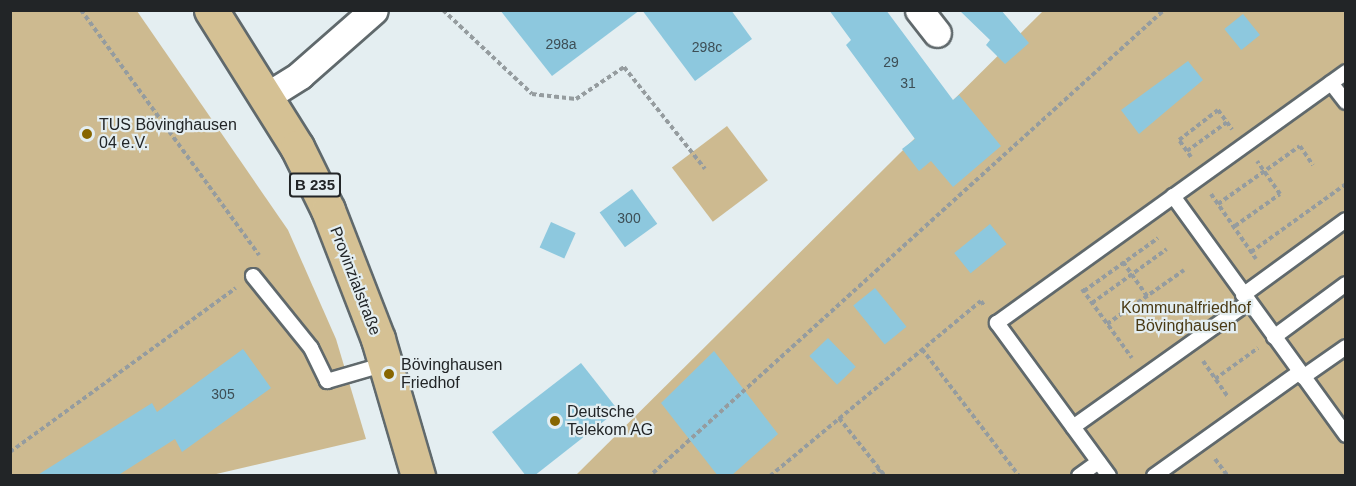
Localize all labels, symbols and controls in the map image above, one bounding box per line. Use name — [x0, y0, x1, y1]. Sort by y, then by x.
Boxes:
house number: 298a — [545, 36, 577, 52]
house number: 298c — [692, 39, 722, 55]
house number: 29 — [883, 54, 899, 70]
house number: 31 — [900, 75, 916, 91]
place label: TUS Bövinghausen 04 e.V. — [99, 115, 237, 153]
marker: TUS Bövinghausen 04 e.V. — [80, 127, 94, 141]
road number: B 235 — [288, 173, 342, 197]
house number: 300 — [617, 210, 641, 226]
street label: Provinzialstraße — [325, 224, 385, 338]
park label: Kommunalfriedhof Bövinghausen — [1121, 298, 1251, 336]
place label: Bövinghausen Friedhof — [401, 355, 502, 393]
marker: Bövinghausen Friedhof — [382, 367, 396, 381]
house number: 305 — [211, 386, 235, 402]
place label: Deutsche Telekom AG — [567, 402, 654, 440]
marker: Deutsche Telekom AG — [548, 414, 562, 428]

